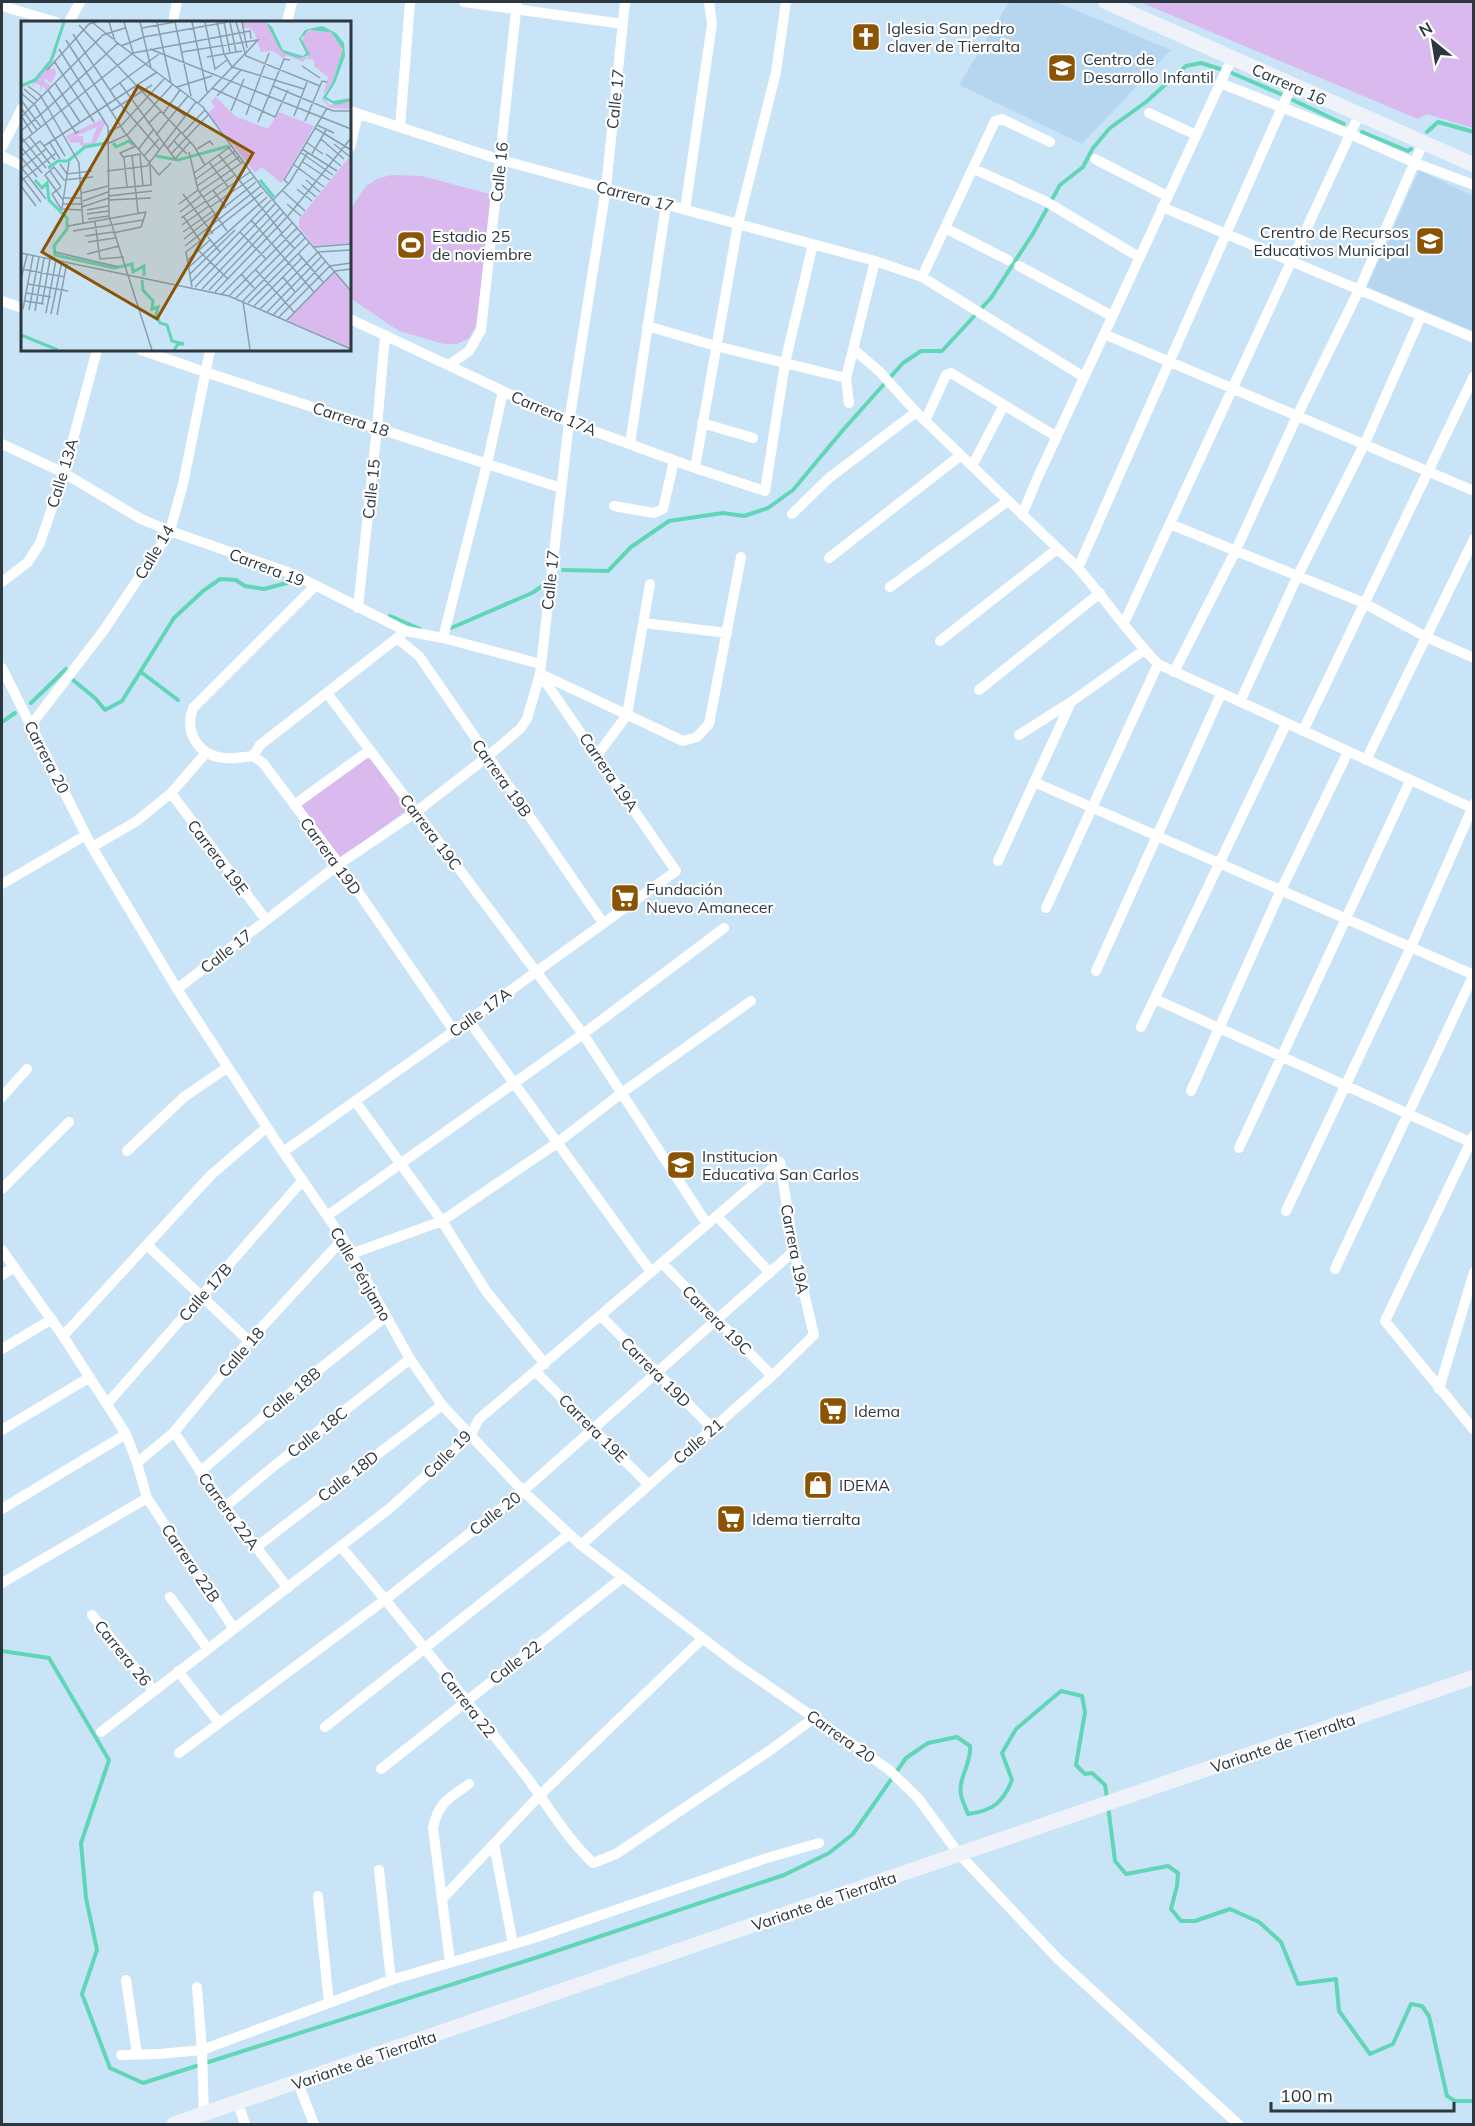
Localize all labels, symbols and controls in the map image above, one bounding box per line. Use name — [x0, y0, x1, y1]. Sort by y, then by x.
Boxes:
north arrow — [1403, 12, 1463, 72]
text: N — [1415, 17, 1436, 41]
place label: Iglesia San pedro claver de Tierralta — [887, 18, 1020, 56]
inset map — [21, 21, 351, 351]
church icon: Iglesia San pedro claver de Tierralta — [850, 21, 882, 53]
place label: Centro de Desarrollo Infantil — [1083, 49, 1214, 87]
school or university icon: Centro de Desarrollo Infantil — [1046, 52, 1078, 84]
street label: Carrera 16 — [1249, 59, 1329, 109]
street label: Calle 17 — [602, 68, 628, 130]
street label: Calle 16 — [486, 141, 512, 203]
street label: Carrera 17 — [594, 176, 676, 216]
place label: Crentro de Recursos Educativos Municipal — [1253, 222, 1409, 260]
school or university icon: Crentro de Recursos Educativos Municipal — [1414, 225, 1446, 257]
place label: Estadio 25 de noviembre — [432, 226, 532, 264]
sports icon: Estadio 25 de noviembre — [395, 229, 427, 261]
street label: Carrera 17A — [508, 386, 600, 440]
street label: Carrera 18 — [310, 397, 392, 441]
street label: Calle 13A — [42, 436, 82, 510]
street label: Calle 15 — [358, 458, 384, 520]
street label: Calle 14 — [130, 521, 178, 583]
street label: Carrera 19 — [226, 543, 308, 591]
street label: Calle 17 — [537, 549, 563, 611]
street label: Carrera 20 — [20, 717, 74, 797]
street label: Carrera 19A — [575, 729, 643, 815]
street label: Carrera 19B — [468, 735, 536, 821]
street label: Carrera 19C — [396, 790, 466, 874]
street label: Carrera 19D — [296, 813, 366, 899]
street label: Carrera 19E — [183, 816, 253, 898]
place label: Fundación Nuevo Amanecer — [646, 879, 773, 917]
supermarket icon: Fundación Nuevo Amanecer — [609, 882, 641, 914]
street label: Calle 17 — [196, 925, 256, 977]
street label: Calle 17A — [445, 983, 515, 1041]
place label: Institucion Educativa San Carlos — [702, 1146, 859, 1184]
school or university icon: Institucion Educativa San Carlos — [665, 1149, 697, 1181]
street label: Carrera 19A — [777, 1202, 814, 1296]
street label: Calle Pénjamo — [326, 1223, 396, 1325]
street label: Calle 17B — [174, 1259, 236, 1325]
street label: Carrera 19C — [678, 1281, 756, 1359]
street label: Calle 18 — [214, 1323, 268, 1381]
street label: Carrera 19D — [617, 1333, 695, 1411]
street label: Calle 18B — [257, 1363, 325, 1423]
street label: Carrera 19E — [555, 1390, 631, 1466]
supermarket icon: Idema — [817, 1395, 849, 1427]
place label: Idema — [854, 1401, 900, 1421]
street label: Calle 18C — [283, 1402, 351, 1462]
street label: Calle 21 — [669, 1414, 727, 1468]
street label: Calle 19 — [419, 1426, 475, 1482]
street label: Calle 18D — [313, 1446, 383, 1506]
street label: Carrera 22A — [194, 1468, 264, 1554]
shop icon: IDEMA — [802, 1469, 834, 1501]
place label: IDEMA — [839, 1475, 890, 1495]
street label: Calle 20 — [465, 1487, 525, 1539]
supermarket icon: Idema tierralta — [715, 1503, 747, 1535]
place label: Idema tierralta — [752, 1509, 861, 1529]
street label: Carrera 22B — [158, 1520, 224, 1606]
street label: Carrera 26 — [90, 1616, 156, 1690]
street label: Calle 22 — [485, 1636, 545, 1688]
street label: Carrera 22 — [436, 1667, 500, 1741]
street label: Carrera 20 — [803, 1705, 879, 1767]
street label: Variante de Tierralta — [1208, 1709, 1358, 1777]
street label: Variante de Tierralta — [749, 1867, 899, 1935]
street label: Variante de Tierralta — [289, 2026, 439, 2094]
scale bar — [1271, 2075, 1454, 2113]
text: 100 m — [1280, 2084, 1333, 2107]

